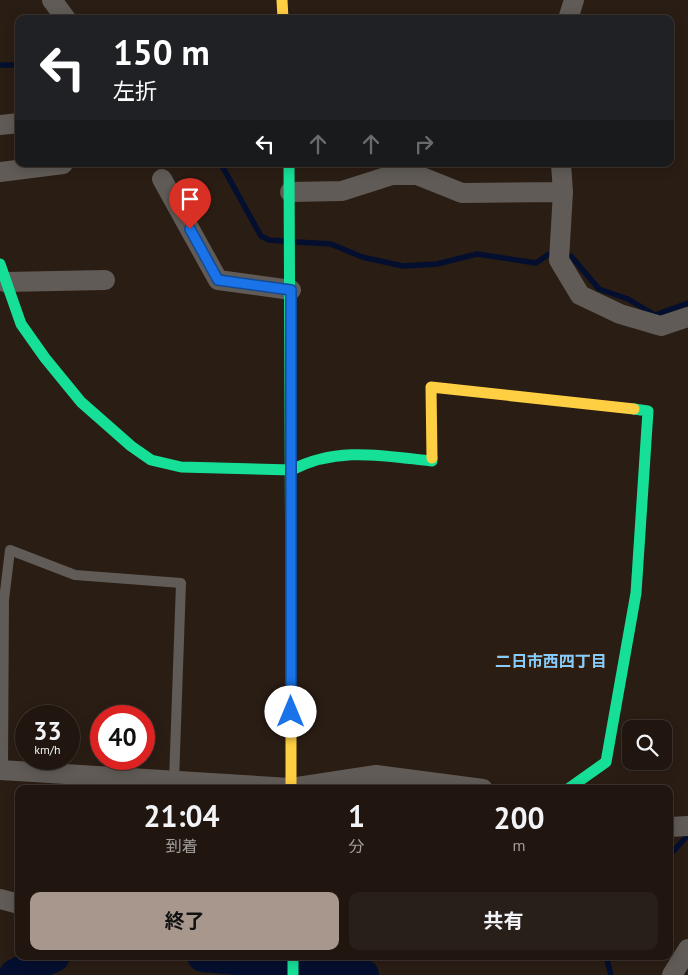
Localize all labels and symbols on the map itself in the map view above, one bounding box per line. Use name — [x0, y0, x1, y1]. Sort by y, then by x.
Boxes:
pin — [169, 178, 211, 229]
district label: 二日市西四丁目 — [495, 651, 607, 671]
position arrow — [264, 685, 316, 737]
speed limit sign: 40 — [90, 705, 155, 770]

